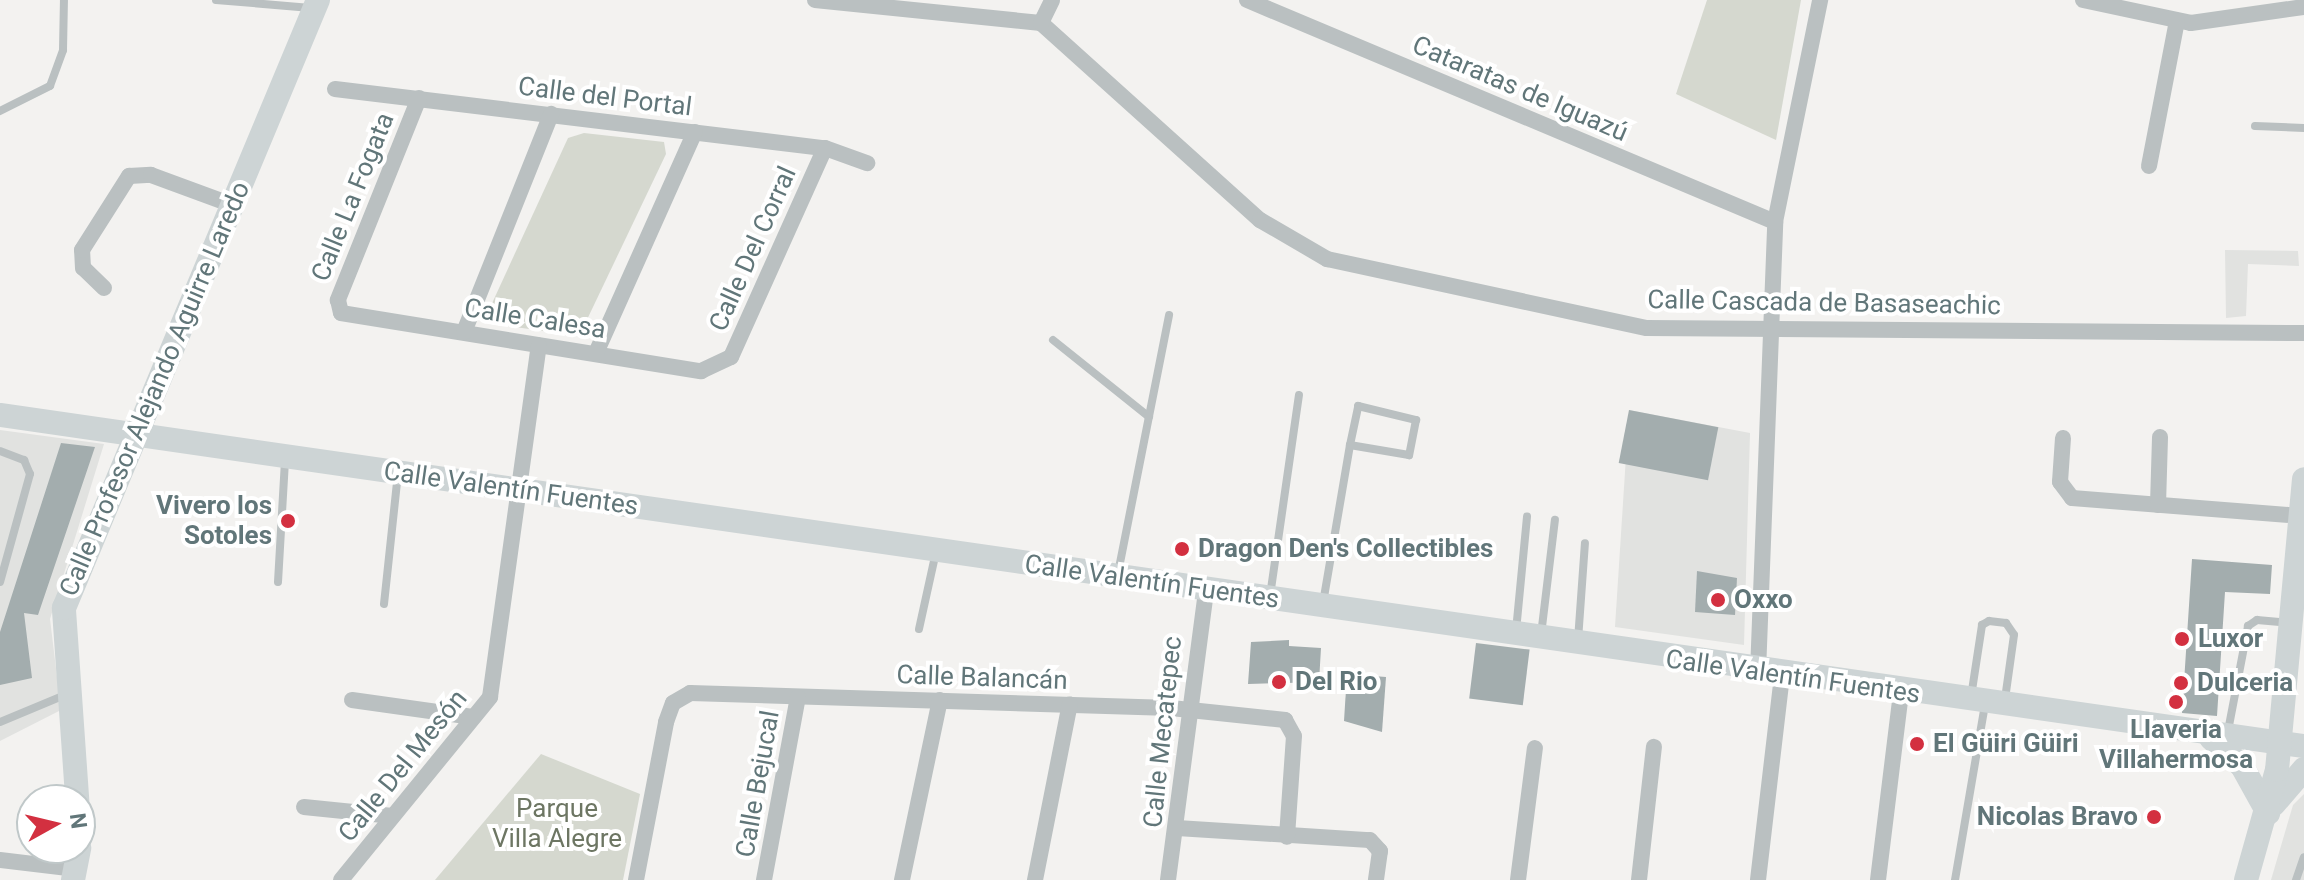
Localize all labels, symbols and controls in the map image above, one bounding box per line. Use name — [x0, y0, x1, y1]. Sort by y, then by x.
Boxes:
street label: Cataratas de Iguazú — [1408, 30, 1632, 148]
street label: Calle del Portal — [516, 71, 694, 123]
street label: Calle La Fogata — [305, 108, 401, 286]
street label: Calle Del Corral — [703, 162, 803, 336]
street label: Calle Profesor Alejando Aguirre Laredo — [53, 177, 257, 601]
street label: Calle Cascada de Basaseachic — [1647, 284, 2001, 322]
street label: Calle Calesa — [462, 292, 608, 346]
street label: Calle Valentín Fuentes — [382, 456, 640, 522]
place label: Vivero los Sotoles — [156, 490, 272, 552]
marker: Vivero los Sotoles — [279, 512, 297, 530]
place label: Dragon Den's Collectibles — [1198, 533, 1493, 565]
marker: Dragon Den's Collectibles — [1173, 540, 1191, 558]
street label: Calle Valentín Fuentes — [1023, 549, 1281, 615]
place label: Oxxo — [1734, 584, 1793, 616]
marker: Oxxo — [1709, 591, 1727, 609]
place label: Luxor — [2198, 623, 2263, 655]
marker: Luxor — [2173, 630, 2191, 648]
street label: Calle Mecatepec — [1137, 635, 1189, 829]
street label: Calle Valentín Fuentes — [1664, 644, 1922, 710]
street label: Calle Balancán — [896, 659, 1068, 697]
place label: Del Rio — [1295, 666, 1377, 698]
place label: Dulceria — [2197, 667, 2293, 699]
marker: Del Rio — [1270, 673, 1288, 691]
marker: Dulceria — [2172, 674, 2190, 692]
street label: Calle Del Mesón — [332, 684, 474, 848]
marker: Llaveria Villahermosa — [2167, 693, 2185, 711]
street label: Calle Bejucal — [730, 708, 786, 860]
place label: Llaveria Villahermosa — [2099, 714, 2253, 776]
place label: El Güiri Güiri — [1933, 728, 2079, 760]
marker: El Güiri Güiri — [1908, 735, 1926, 753]
north arrow — [16, 784, 96, 864]
park label: Parque Villa Alegre — [492, 793, 622, 854]
place label: Nicolas Bravo — [1977, 801, 2138, 833]
marker: Nicolas Bravo — [2145, 808, 2163, 826]
text: N — [65, 811, 92, 830]

